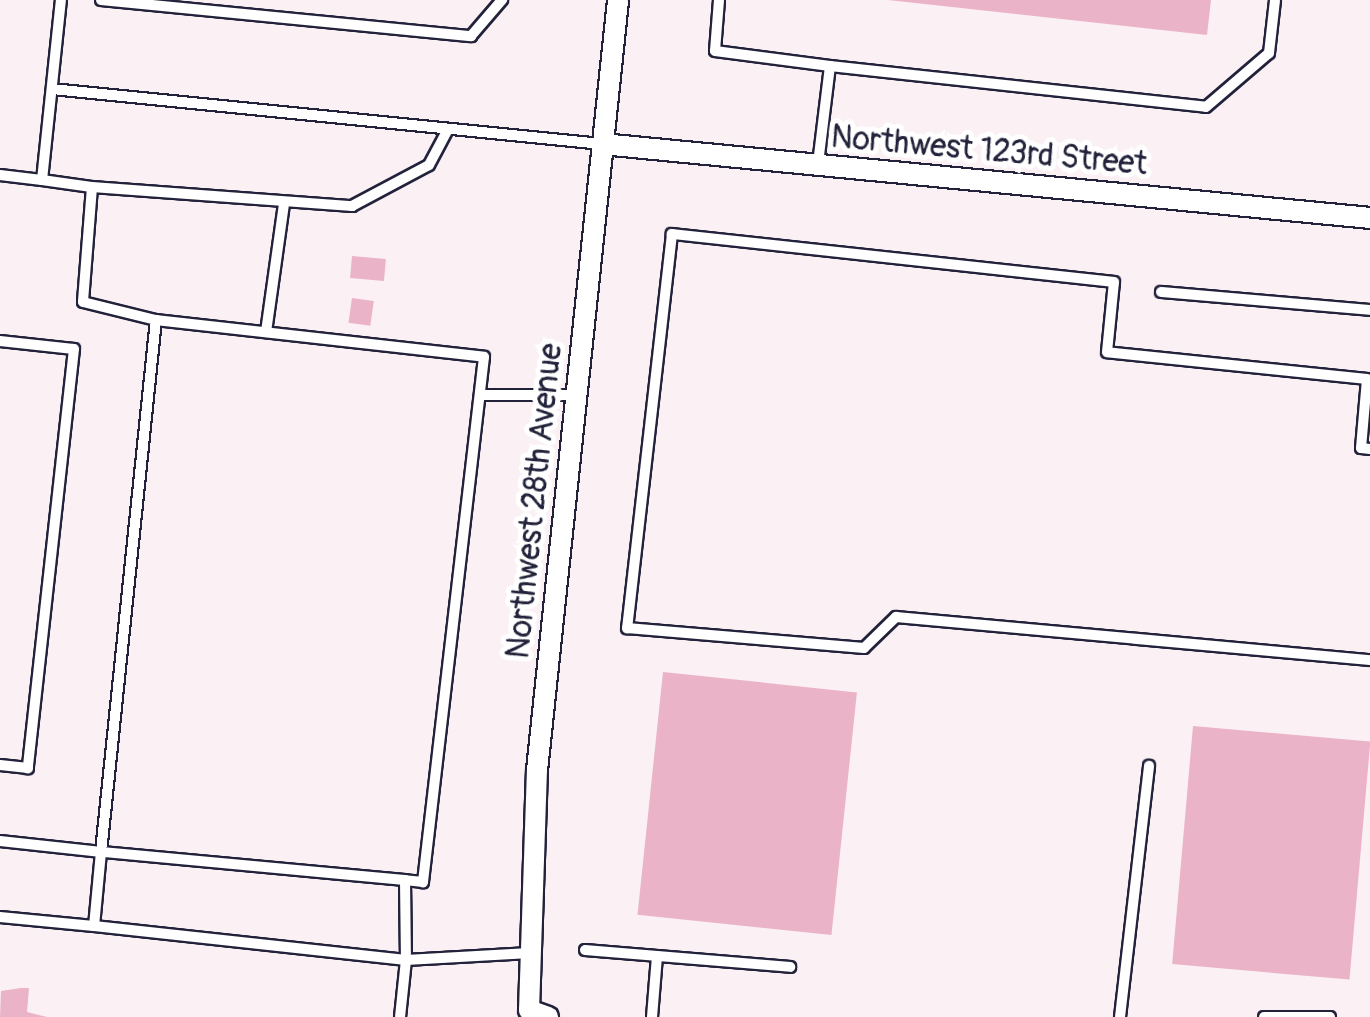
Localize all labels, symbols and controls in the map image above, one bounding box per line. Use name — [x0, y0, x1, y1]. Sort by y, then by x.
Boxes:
street label: Northwest 123rd Street — [829, 118, 1149, 184]
street label: Northwest 28th Avenue — [499, 341, 571, 661]

